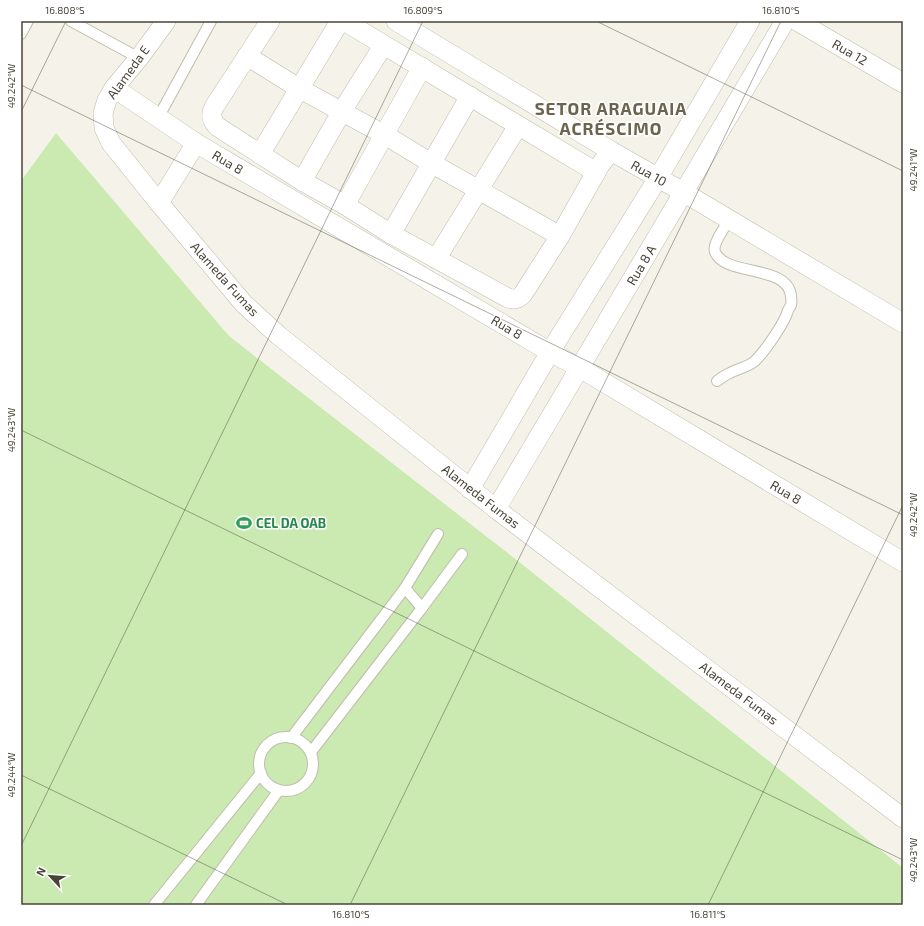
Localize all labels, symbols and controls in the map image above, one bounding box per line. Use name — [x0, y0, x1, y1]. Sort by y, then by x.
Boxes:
text: 16.808°S — [45, 4, 85, 16]
text: 16.809°S — [403, 4, 443, 16]
text: 16.810°S — [762, 4, 800, 16]
street label: Rua 12 — [830, 36, 870, 68]
street label: Alameda E — [103, 42, 153, 102]
text: 49.242°W — [5, 63, 17, 108]
district label: SETOR ARAGUAIA ACRÉSCIMO — [535, 98, 687, 138]
street label: Rua 8 — [210, 147, 246, 177]
text: 49.241°W — [907, 148, 919, 192]
street label: Rua 10 — [628, 157, 670, 189]
street label: Alameda Fumas — [188, 239, 262, 319]
street label: Rua 8 A — [623, 242, 659, 288]
street label: Rua 8 — [489, 312, 525, 342]
text: 49.243°W — [5, 407, 17, 452]
street label: Alameda Fumas — [439, 461, 523, 531]
street label: Rua 8 — [768, 477, 804, 507]
text: 49.242°W — [907, 492, 919, 537]
sports icon: CEL DA OAB — [235, 514, 253, 532]
place label: CEL DA OAB — [256, 515, 326, 531]
street label: Alameda Fumas — [697, 658, 781, 728]
text: 49.244°W — [5, 752, 17, 798]
text: 49.243°W — [907, 837, 919, 882]
north arrow — [30, 856, 70, 896]
text: N — [33, 865, 48, 878]
text: 16.810°S — [332, 908, 370, 920]
text: 16.811°S — [690, 908, 726, 920]

